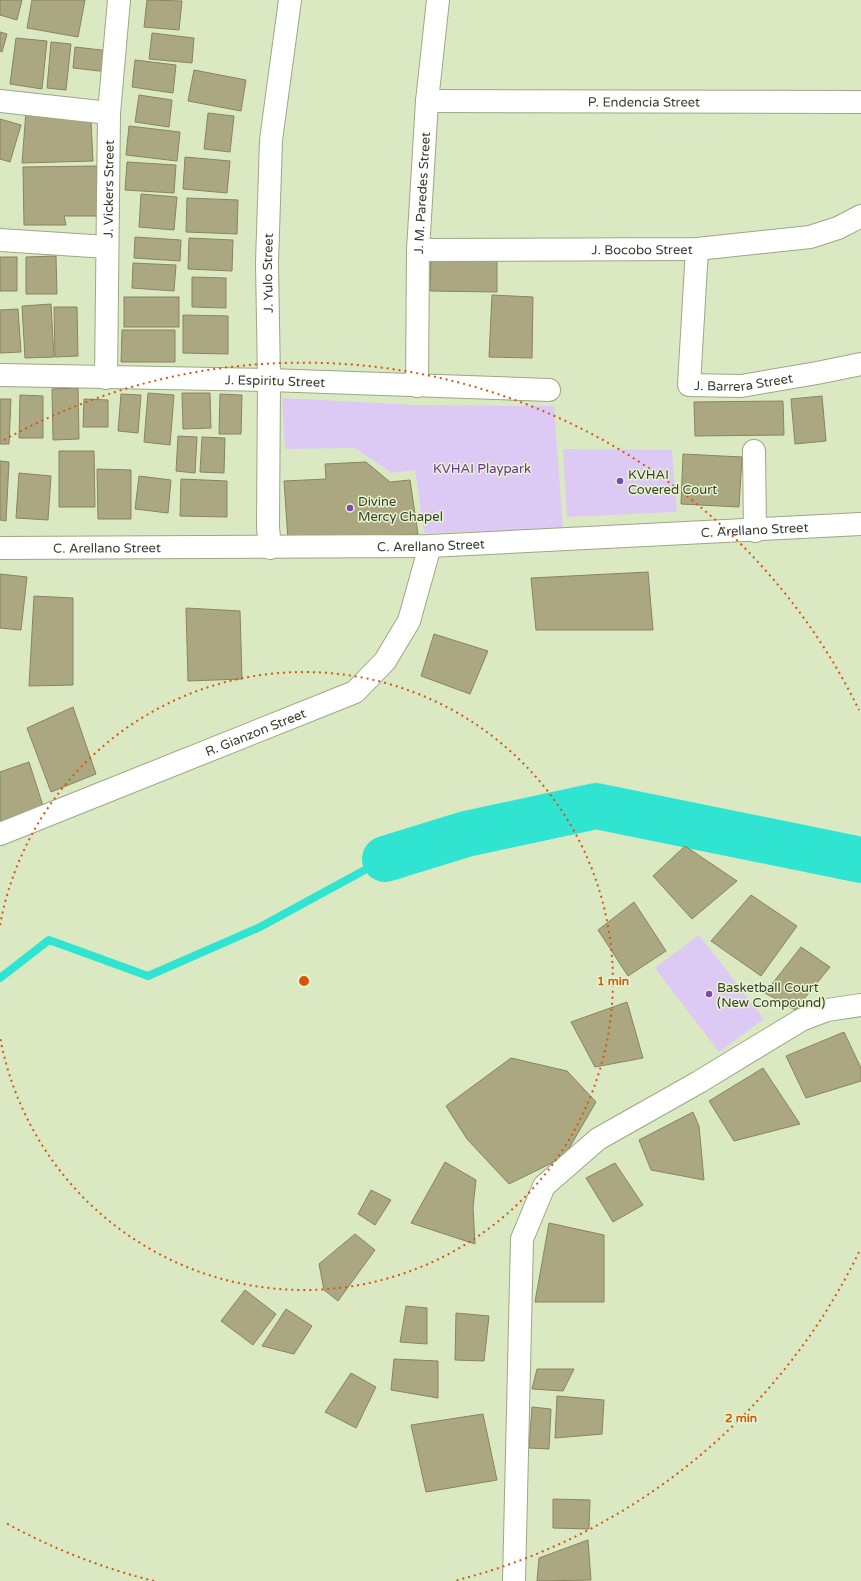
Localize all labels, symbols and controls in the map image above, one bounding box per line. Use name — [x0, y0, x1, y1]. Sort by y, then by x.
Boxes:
street label: P. Endencia Street — [588, 94, 700, 111]
street label: J. M. Paredes Street — [411, 132, 434, 254]
street label: J. Vickers Street — [101, 140, 118, 238]
street label: J. Yulo Street — [260, 233, 277, 313]
street label: J. Bocobo Street — [591, 242, 693, 258]
street label: J. Barrera Street — [694, 370, 794, 395]
street label: J. Espiritu Street — [225, 372, 325, 391]
park label: KVHAI Playpark — [433, 461, 531, 477]
place label: KVHAI Covered Court — [628, 467, 717, 498]
marker: KVHAI Covered Court — [615, 476, 625, 486]
place label: Divine Mercy Chapel — [358, 494, 443, 525]
marker: Divine Mercy Chapel — [345, 503, 355, 513]
street label: C. Arellano Street — [700, 520, 809, 541]
street label: C. Arellano Street — [377, 536, 485, 555]
street label: C. Arellano Street — [53, 540, 161, 557]
street label: R. Gianzon Street — [203, 705, 308, 760]
centre of rings — [297, 974, 311, 988]
text: 1 min — [597, 974, 629, 988]
place label: Basketball Court (New Compound) — [717, 980, 825, 1011]
marker: Basketball Court (New Compound) — [704, 989, 714, 999]
text: 2 min — [725, 1411, 757, 1425]

